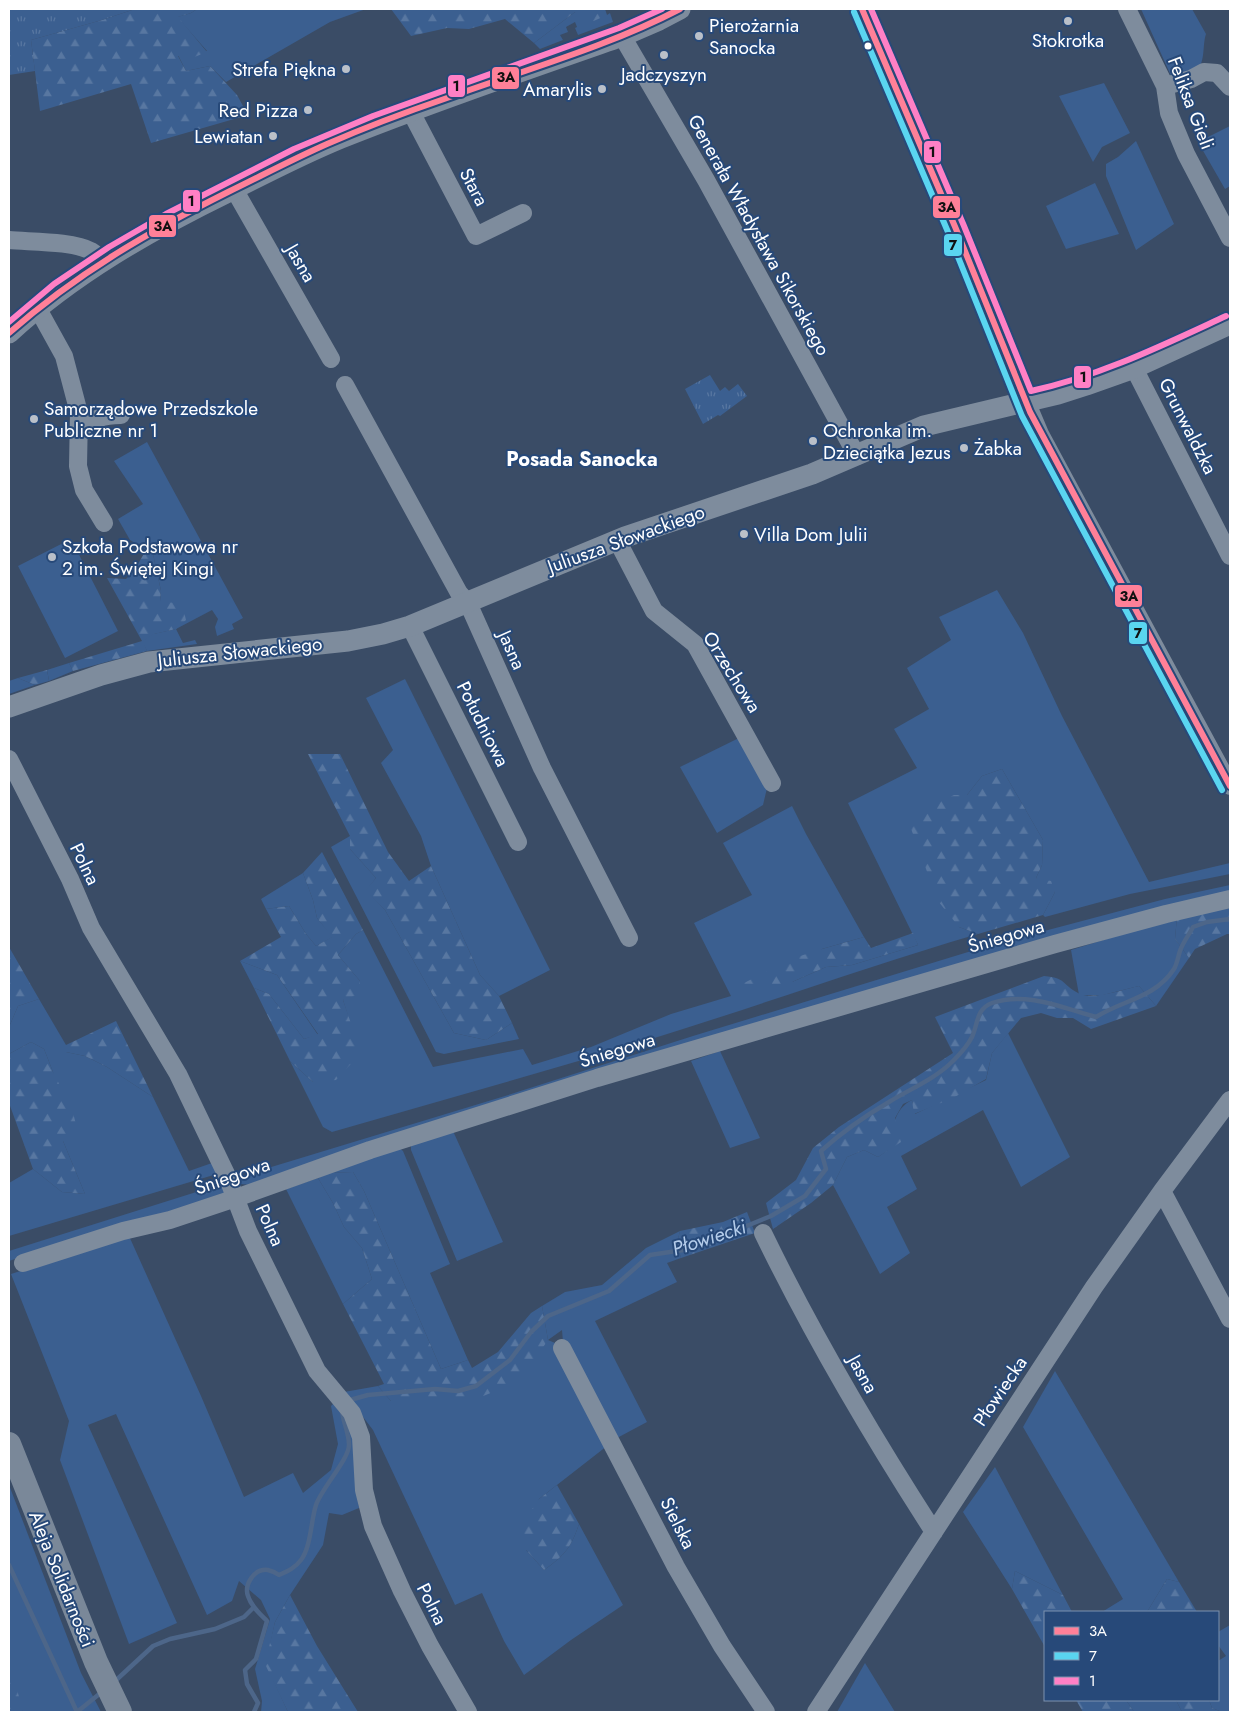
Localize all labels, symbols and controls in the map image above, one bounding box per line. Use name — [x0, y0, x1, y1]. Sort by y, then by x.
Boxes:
place label: Pierożarnia Sanocka — [709, 12, 799, 61]
marker: Stokrotka — [1062, 15, 1074, 27]
place label: Stokrotka — [1032, 27, 1104, 54]
marker: Pierożarnia Sanocka — [693, 30, 705, 42]
unlabelled marker — [863, 41, 873, 51]
marker: Jadczyszyn — [658, 49, 670, 61]
street label: Feliksa Gieli — [1161, 53, 1221, 153]
place label: Strefa Piękna — [232, 56, 336, 83]
place label: Jadczyszyn — [618, 61, 707, 88]
marker: Strefa Piękna — [340, 63, 352, 75]
line badge: 3A — [491, 66, 520, 90]
text: 3A — [497, 67, 516, 87]
line badge: 1 — [447, 74, 466, 98]
text: 1 — [452, 76, 460, 96]
place label: Amarylis — [523, 76, 592, 103]
marker: Amarylis — [596, 83, 608, 95]
place label: Red Pizza — [219, 97, 298, 124]
marker: Red Pizza — [302, 104, 314, 116]
street label: Generała Władysława Sikorskiego — [681, 110, 837, 360]
place label: Lewiatan — [194, 123, 263, 150]
marker: Lewiatan — [267, 130, 279, 142]
line badge: 1 — [923, 140, 942, 164]
text: 1 — [928, 142, 936, 162]
street label: Stara — [453, 163, 495, 211]
line badge: 1 — [182, 189, 201, 213]
text: 1 — [187, 191, 195, 211]
line badge: 3A — [932, 195, 961, 219]
text: 3A — [938, 197, 957, 217]
line badge: 3A — [148, 214, 177, 238]
text: 3A — [154, 216, 173, 236]
line badge: 7 — [943, 233, 963, 257]
text: 7 — [949, 235, 958, 255]
street label: Jasna — [278, 236, 323, 287]
line badge: 1 — [1073, 365, 1092, 389]
text: 1 — [1079, 367, 1087, 387]
street label: Grunwaldzka — [1152, 373, 1224, 479]
place label: Samorządowe Przedszkole Publiczne nr 1 — [44, 395, 258, 444]
marker: Samorządowe Przedszkole Publiczne nr 1 — [28, 413, 40, 425]
place label: Ochronka im. Dzieciątka Jezus — [823, 417, 951, 466]
marker: Ochronka im. Dzieciątka Jezus — [807, 435, 819, 447]
place label: Żabka — [974, 435, 1022, 462]
marker: Żabka — [958, 442, 970, 454]
district label: Posada Sanocka — [506, 445, 658, 474]
street label: Juliusza Słowackiego — [541, 498, 708, 581]
place label: Villa Dom Julii — [754, 521, 868, 548]
marker: Villa Dom Julii — [738, 528, 750, 540]
place label: Szkoła Podstawowa nr 2 im. Świętej Kingi — [62, 533, 239, 582]
marker: Szkoła Podstawowa nr 2 im. Świętej Kingi — [46, 551, 58, 563]
line badge: 3A — [1114, 584, 1143, 608]
text: 3A — [1120, 586, 1139, 606]
line badge: 7 — [1128, 621, 1148, 645]
street label: Jasna — [490, 623, 533, 674]
text: 7 — [1134, 623, 1143, 643]
street label: Orzechowa — [696, 626, 768, 718]
street label: Juliusza Słowackiego — [153, 630, 324, 674]
street label: Południowa — [450, 677, 516, 771]
street label: Polna — [63, 838, 107, 890]
street label: Śniegowa — [965, 912, 1047, 960]
street label: Śniegowa — [576, 1026, 658, 1074]
street label: Śniegowa — [191, 1151, 273, 1201]
street label: Polna — [249, 1200, 291, 1250]
water label: Płowiecki — [668, 1212, 751, 1264]
street label: Jasna — [840, 1347, 885, 1398]
street label: Płowiecka — [967, 1351, 1033, 1431]
street label: Sielska — [654, 1493, 702, 1553]
street label: Aleja Solidarności — [22, 1507, 102, 1651]
street label: Polna — [410, 1578, 454, 1630]
legend — [1044, 1611, 1219, 1701]
text: 3A — [1089, 1620, 1107, 1642]
text: 7 — [1089, 1645, 1097, 1667]
text: 1 — [1089, 1670, 1096, 1692]

